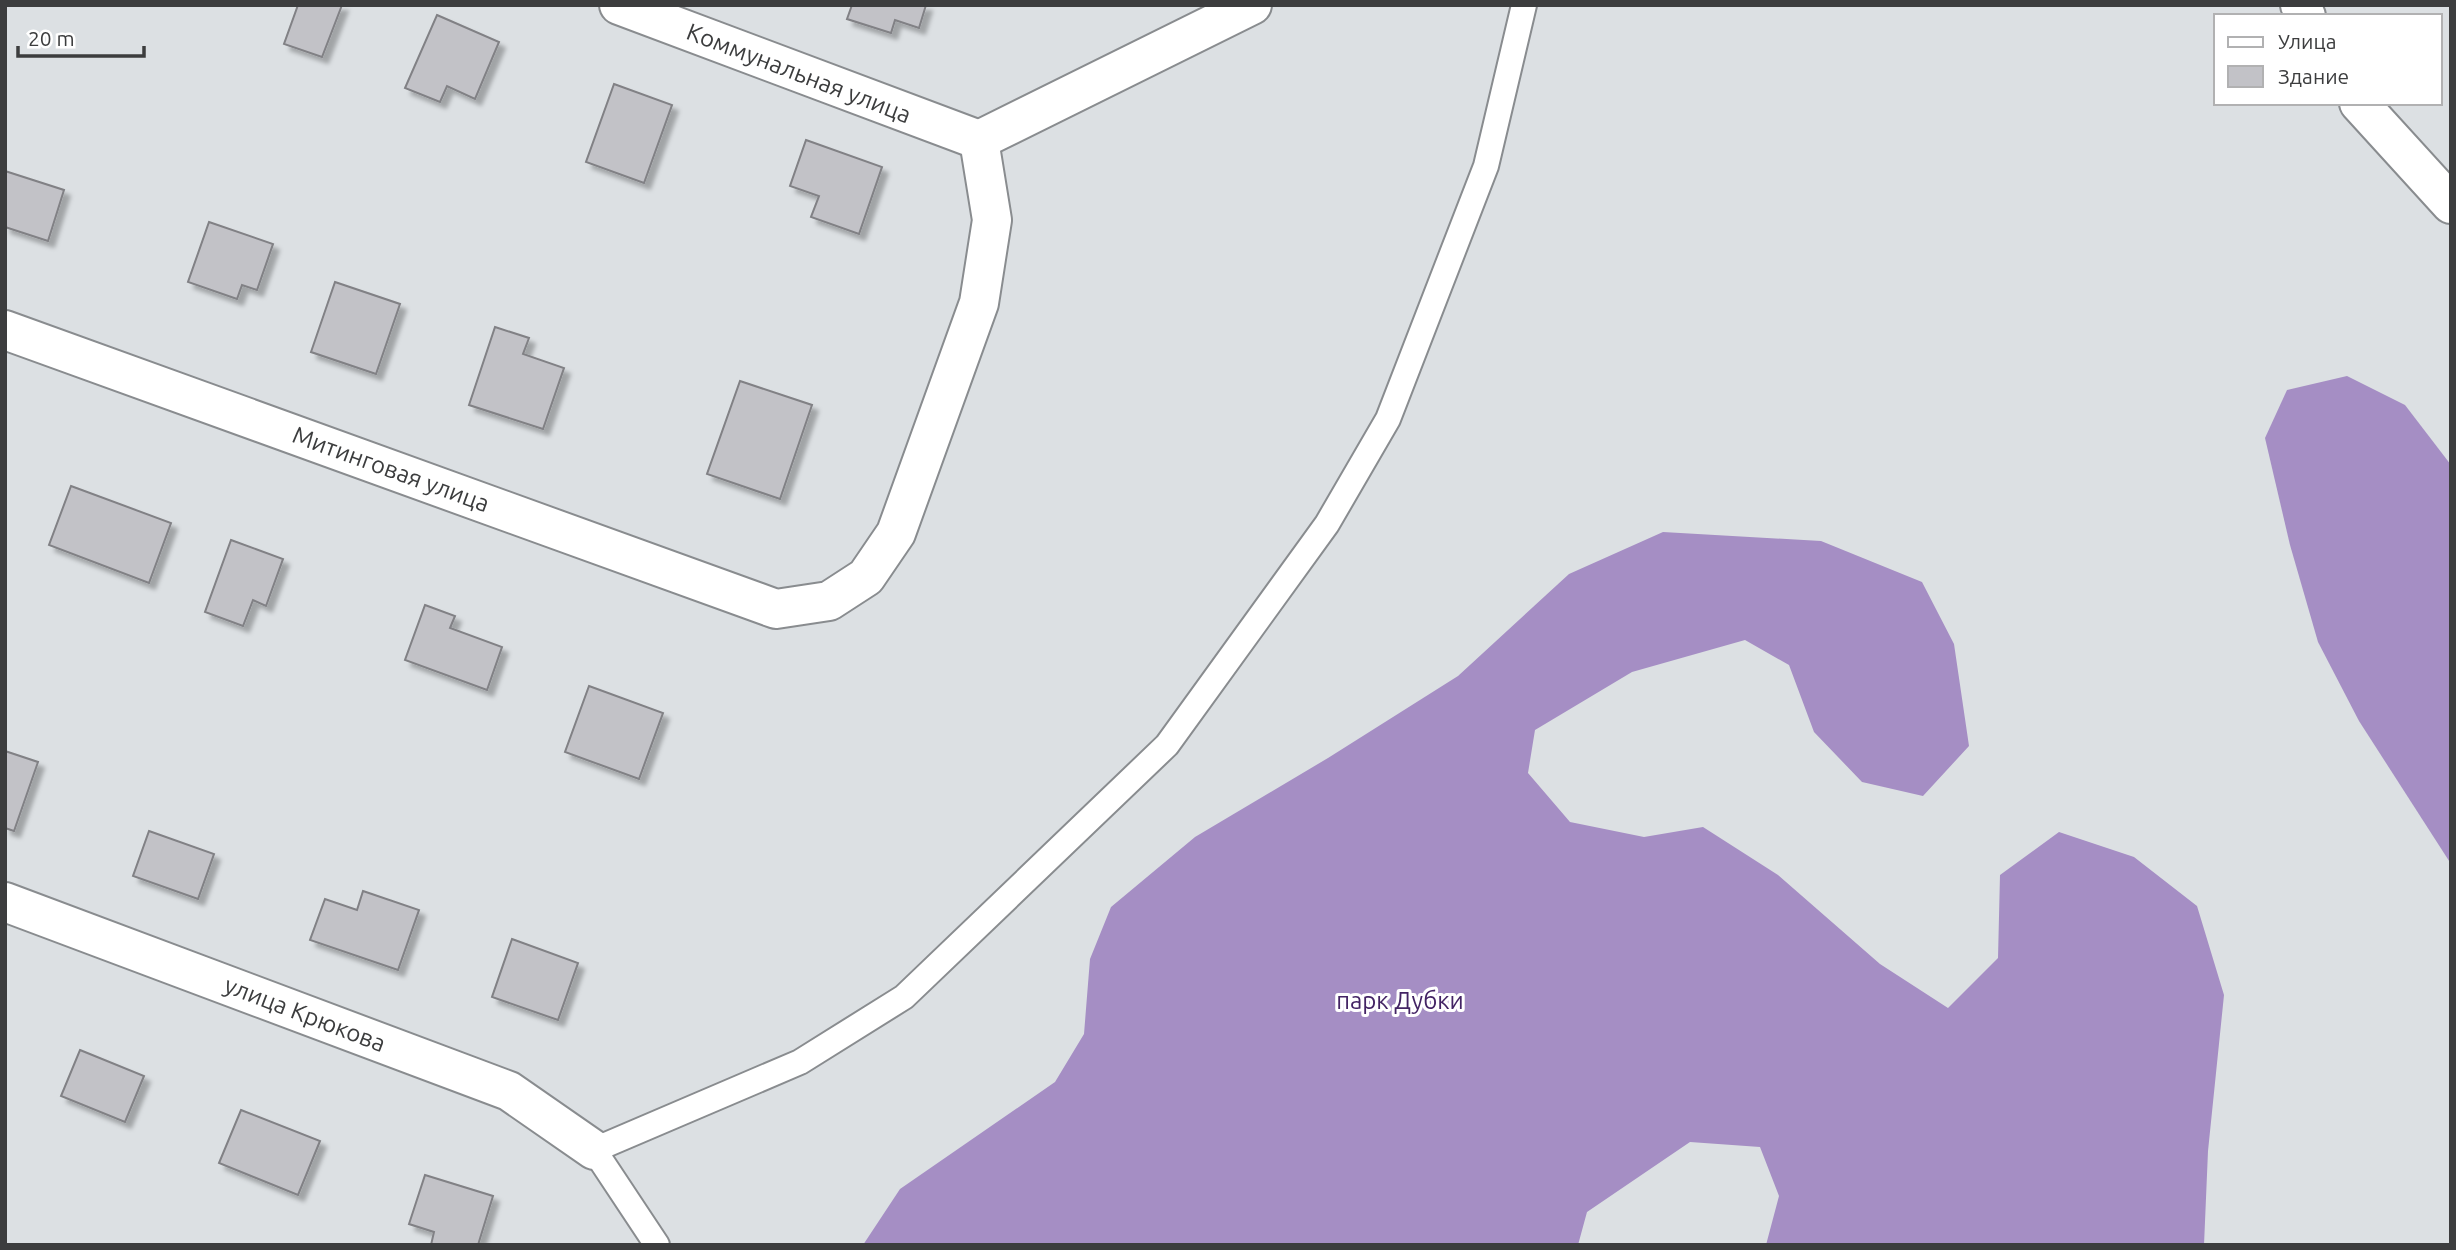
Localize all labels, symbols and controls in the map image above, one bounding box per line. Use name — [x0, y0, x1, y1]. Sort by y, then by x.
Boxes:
scale bar — [18, 14, 144, 58]
legend — [2214, 14, 2442, 105]
street label: Коммунальная улица — [683, 18, 915, 128]
text: 20 m — [28, 26, 75, 50]
text: Улица — [2278, 29, 2336, 53]
text: Здание — [2278, 64, 2349, 88]
street label: Митинговая улица — [289, 421, 493, 517]
street label: улица Крюкова — [221, 971, 389, 1057]
park label: парк Дубки — [1336, 987, 1464, 1014]

